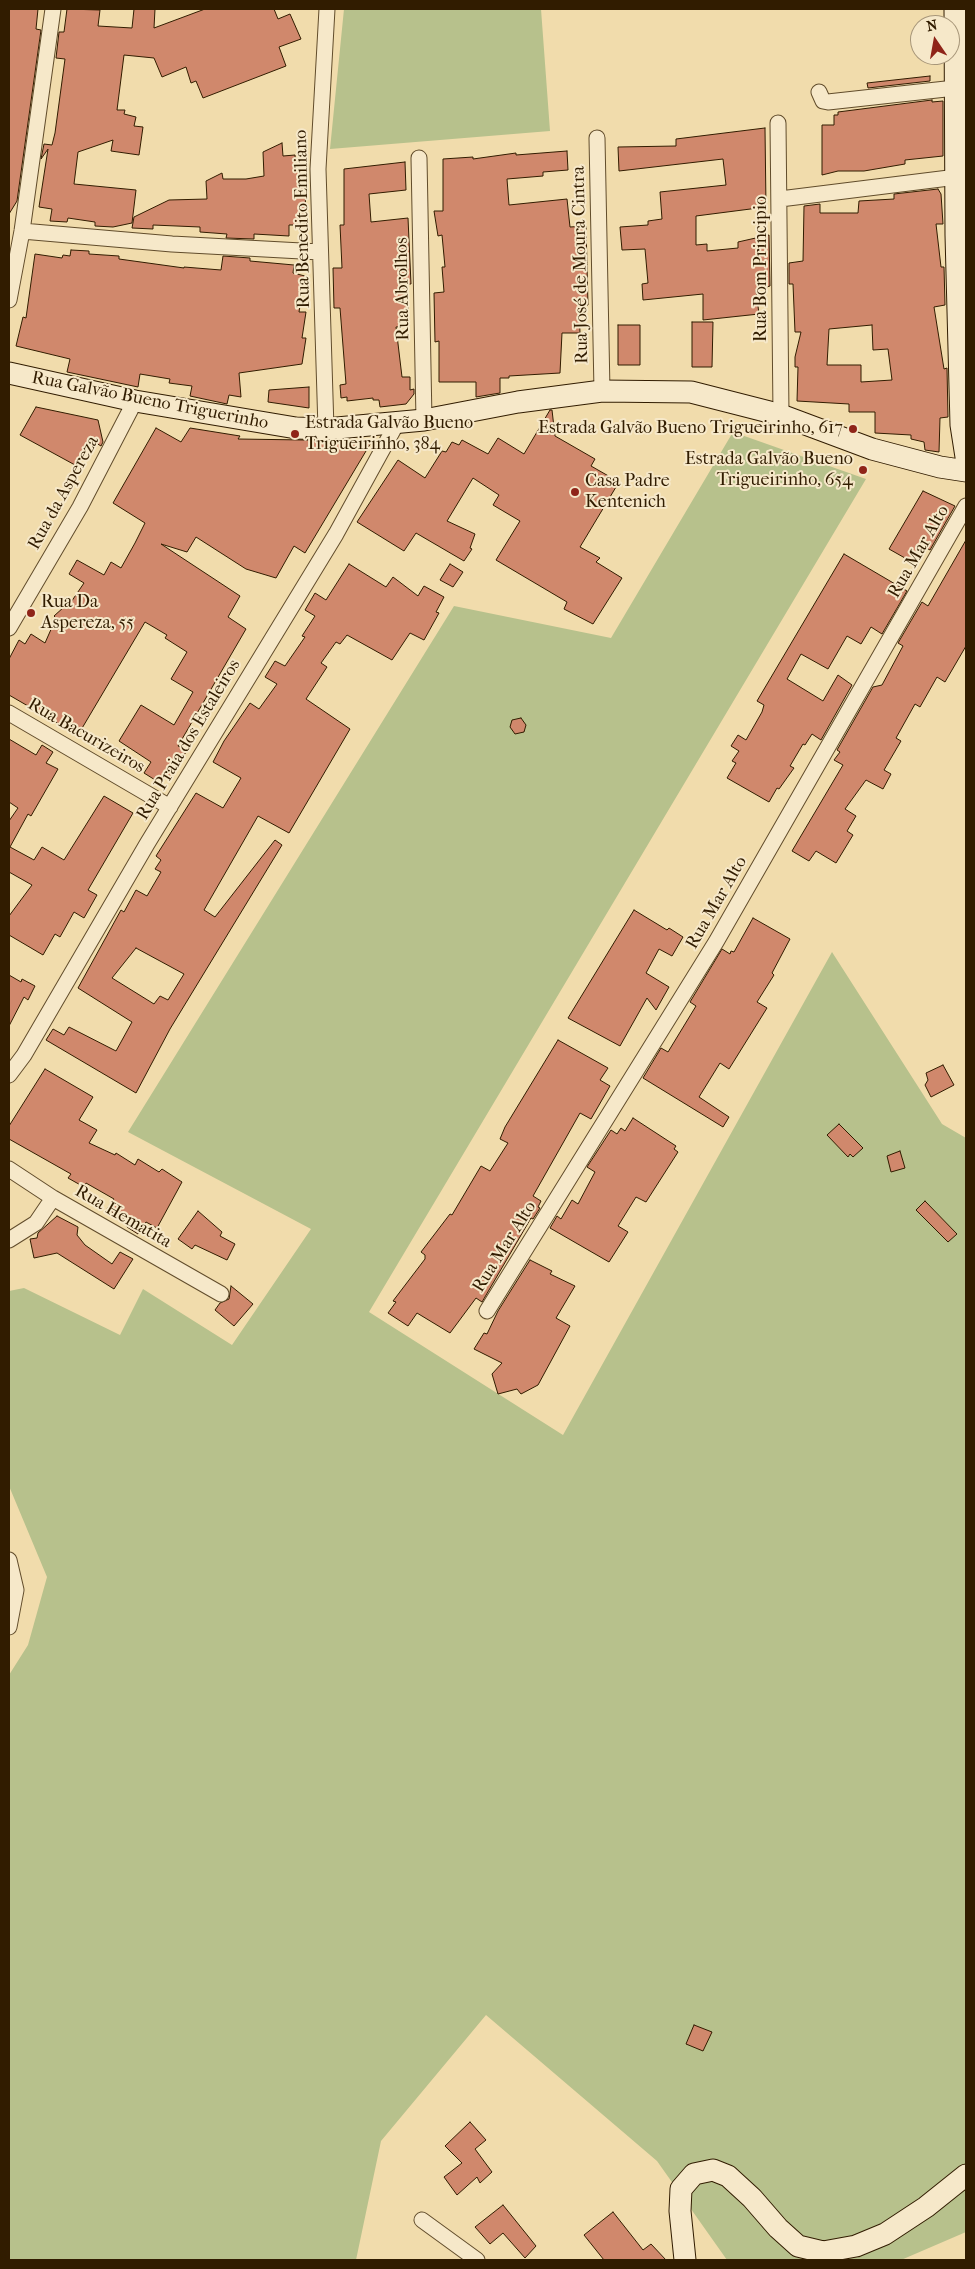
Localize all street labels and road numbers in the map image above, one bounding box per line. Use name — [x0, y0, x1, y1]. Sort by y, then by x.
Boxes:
street label: Rua Benedito Emiliano — [291, 129, 315, 309]
street label: Rua José de Moura Cintra — [568, 166, 594, 364]
street label: Rua Bom Principio — [751, 196, 773, 342]
street label: Rua Abrolhos — [391, 237, 415, 341]
street label: Rua Galvão Bueno Triguerinho — [30, 367, 270, 435]
street label: Rua da Aspereza — [24, 432, 104, 554]
street label: Rua Mar Alto — [884, 502, 954, 602]
street label: Rua Praia dos Estaleiros — [132, 656, 246, 824]
street label: Rua Bacurizeiros — [24, 694, 148, 778]
street label: Rua Mar Alto — [682, 853, 752, 953]
street label: Rua Hematita — [71, 1181, 175, 1253]
street label: Rua Mar Alto — [468, 1197, 542, 1297]

